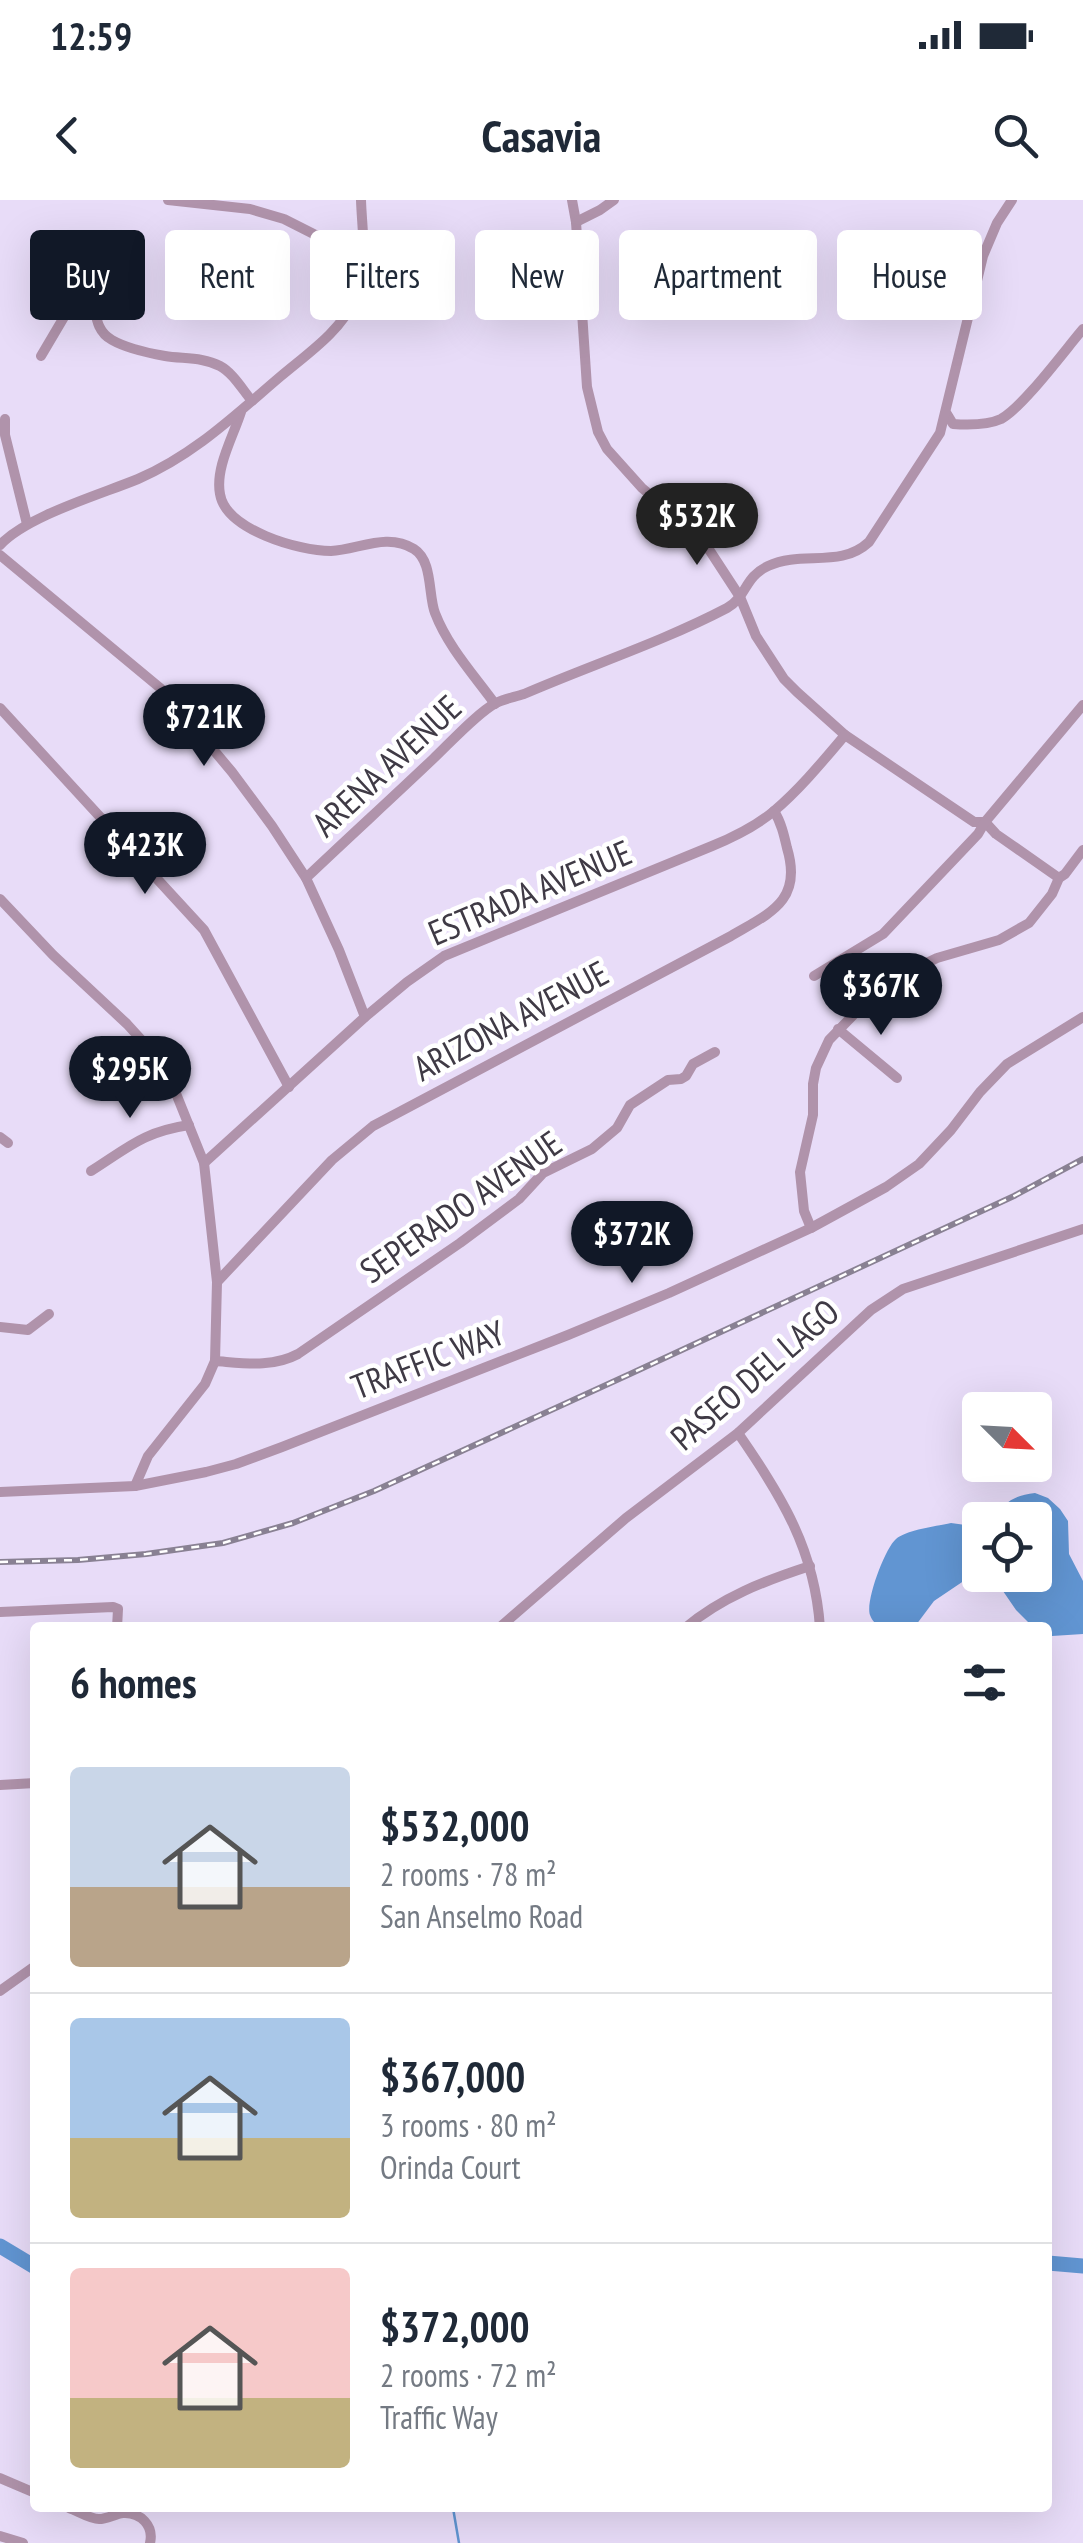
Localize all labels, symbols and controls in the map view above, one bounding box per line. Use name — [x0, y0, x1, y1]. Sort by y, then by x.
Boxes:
text: 12:59 — [50, 11, 132, 60]
text: Casavia — [482, 106, 601, 164]
icon: back — [40, 108, 95, 163]
icon: search — [988, 108, 1043, 163]
chip: Buy — [30, 230, 145, 320]
chip: Rent — [165, 230, 290, 320]
chip: Filters — [310, 230, 455, 320]
chip: New — [475, 230, 599, 320]
chip: Apartment — [619, 230, 817, 320]
chip: House — [837, 230, 982, 320]
pin: $532K — [627, 483, 767, 568]
text: $532K — [658, 494, 736, 536]
pin: $721K — [134, 684, 274, 769]
street label: ARENA AVENUE — [302, 684, 471, 846]
text: $721K — [165, 695, 243, 737]
pin: $423K — [75, 812, 215, 897]
text: $423K — [106, 823, 184, 865]
street label: ESTRADA AVENUE — [421, 829, 638, 955]
street label: ARIZONA AVENUE — [405, 949, 616, 1091]
pin: $367K — [811, 953, 951, 1038]
text: $367K — [842, 964, 920, 1006]
pin: $295K — [60, 1036, 200, 1121]
text: $295K — [91, 1047, 169, 1089]
street label: SEPERADO AVENUE — [351, 1120, 570, 1293]
pin: $372K — [562, 1201, 702, 1286]
text: $372K — [593, 1212, 671, 1254]
street label: PASEO DEL LAGO — [661, 1289, 848, 1460]
street label: TRAFFIC WAY — [345, 1309, 511, 1409]
north arrow — [962, 1392, 1052, 1482]
map controls — [962, 1392, 1052, 1592]
button: locate — [962, 1502, 1052, 1592]
text: 6 homes — [70, 1655, 197, 1710]
icon: filters — [957, 1655, 1012, 1710]
text: $532,000 — [380, 1798, 530, 1853]
icon: home — [150, 1807, 270, 1927]
text: 2 rooms · 78 m² — [380, 1853, 557, 1895]
text: San Anselmo Road — [380, 1895, 583, 1937]
text: $367,000 — [380, 2049, 525, 2104]
icon: home — [150, 2058, 270, 2178]
text: 3 rooms · 80 m² — [380, 2104, 557, 2146]
text: Orinda Court — [380, 2146, 521, 2188]
text: $372,000 — [380, 2299, 530, 2354]
icon: home — [150, 2308, 270, 2428]
text: 2 rooms · 72 m² — [380, 2354, 557, 2396]
text: Traffic Way — [380, 2396, 498, 2438]

